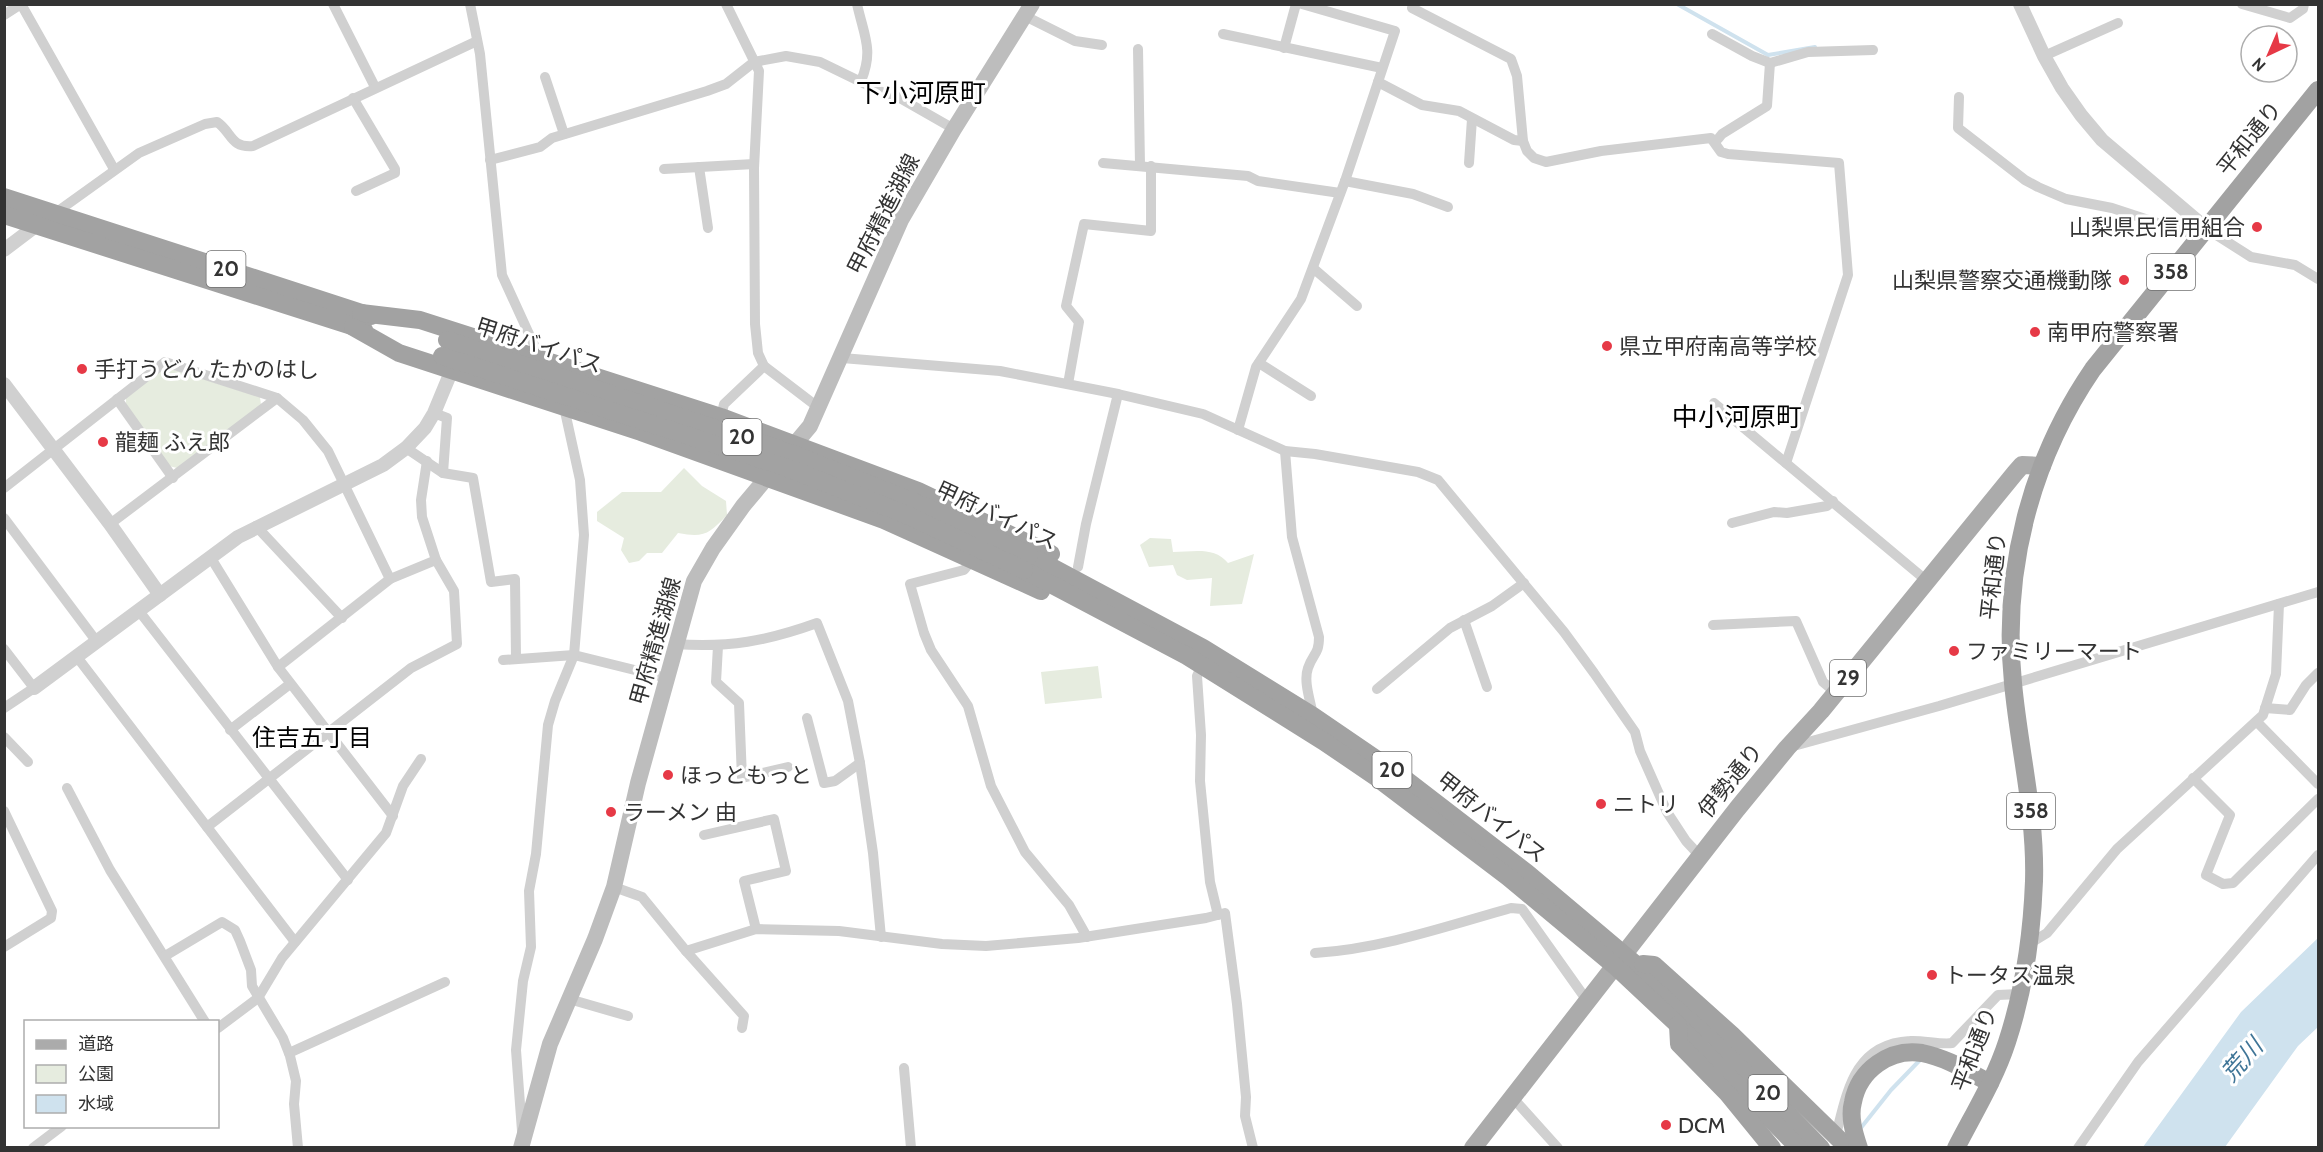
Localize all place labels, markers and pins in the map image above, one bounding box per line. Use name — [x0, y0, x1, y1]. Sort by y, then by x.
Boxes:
place label: 山梨県民信用組合 — [2069, 214, 2245, 241]
marker: 山梨県民信用組合 — [2250, 220, 2264, 234]
place label: 山梨県警察交通機動隊 — [1892, 267, 2112, 294]
marker: 山梨県警察交通機動隊 — [2117, 273, 2131, 287]
place label: 南甲府警察署 — [2047, 319, 2179, 346]
marker: 南甲府警察署 — [2028, 325, 2042, 339]
place label: 県立甲府南高等学校 — [1619, 333, 1817, 360]
marker: 県立甲府南高等学校 — [1600, 339, 1614, 353]
place label: 手打うどん たかのはし — [94, 356, 319, 383]
marker: 手打うどん たかのはし — [75, 362, 89, 376]
place label: 龍麺 ふえ郎 — [115, 429, 230, 456]
marker: 龍麺 ふえ郎 — [96, 435, 110, 449]
place label: ファミリーマート — [1966, 638, 2142, 665]
marker: ファミリーマート — [1947, 644, 1961, 658]
place label: ほっともっと — [680, 762, 812, 789]
marker: ほっともっと — [661, 768, 675, 782]
place label: ニトリ — [1613, 791, 1679, 818]
marker: ニトリ — [1594, 797, 1608, 811]
place label: ラーメン 由 — [623, 799, 737, 826]
marker: ラーメン 由 — [604, 805, 618, 819]
place label: トータス温泉 — [1944, 962, 2076, 989]
marker: トータス温泉 — [1925, 968, 1939, 982]
place label: DCM — [1678, 1112, 1725, 1139]
marker: DCM — [1659, 1118, 1673, 1132]

